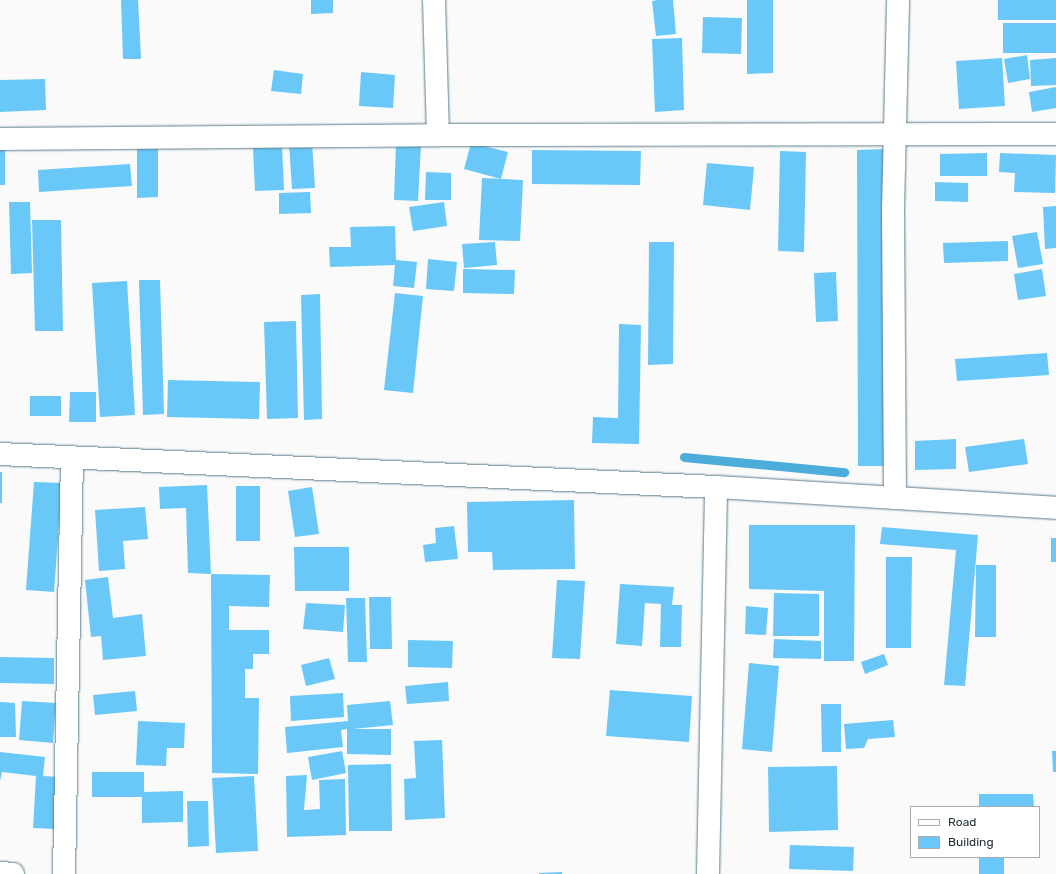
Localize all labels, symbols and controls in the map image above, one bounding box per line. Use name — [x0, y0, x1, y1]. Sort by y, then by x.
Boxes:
legend — [910, 806, 1040, 858]
text: Road — [948, 815, 976, 829]
text: Building — [948, 835, 994, 849]

